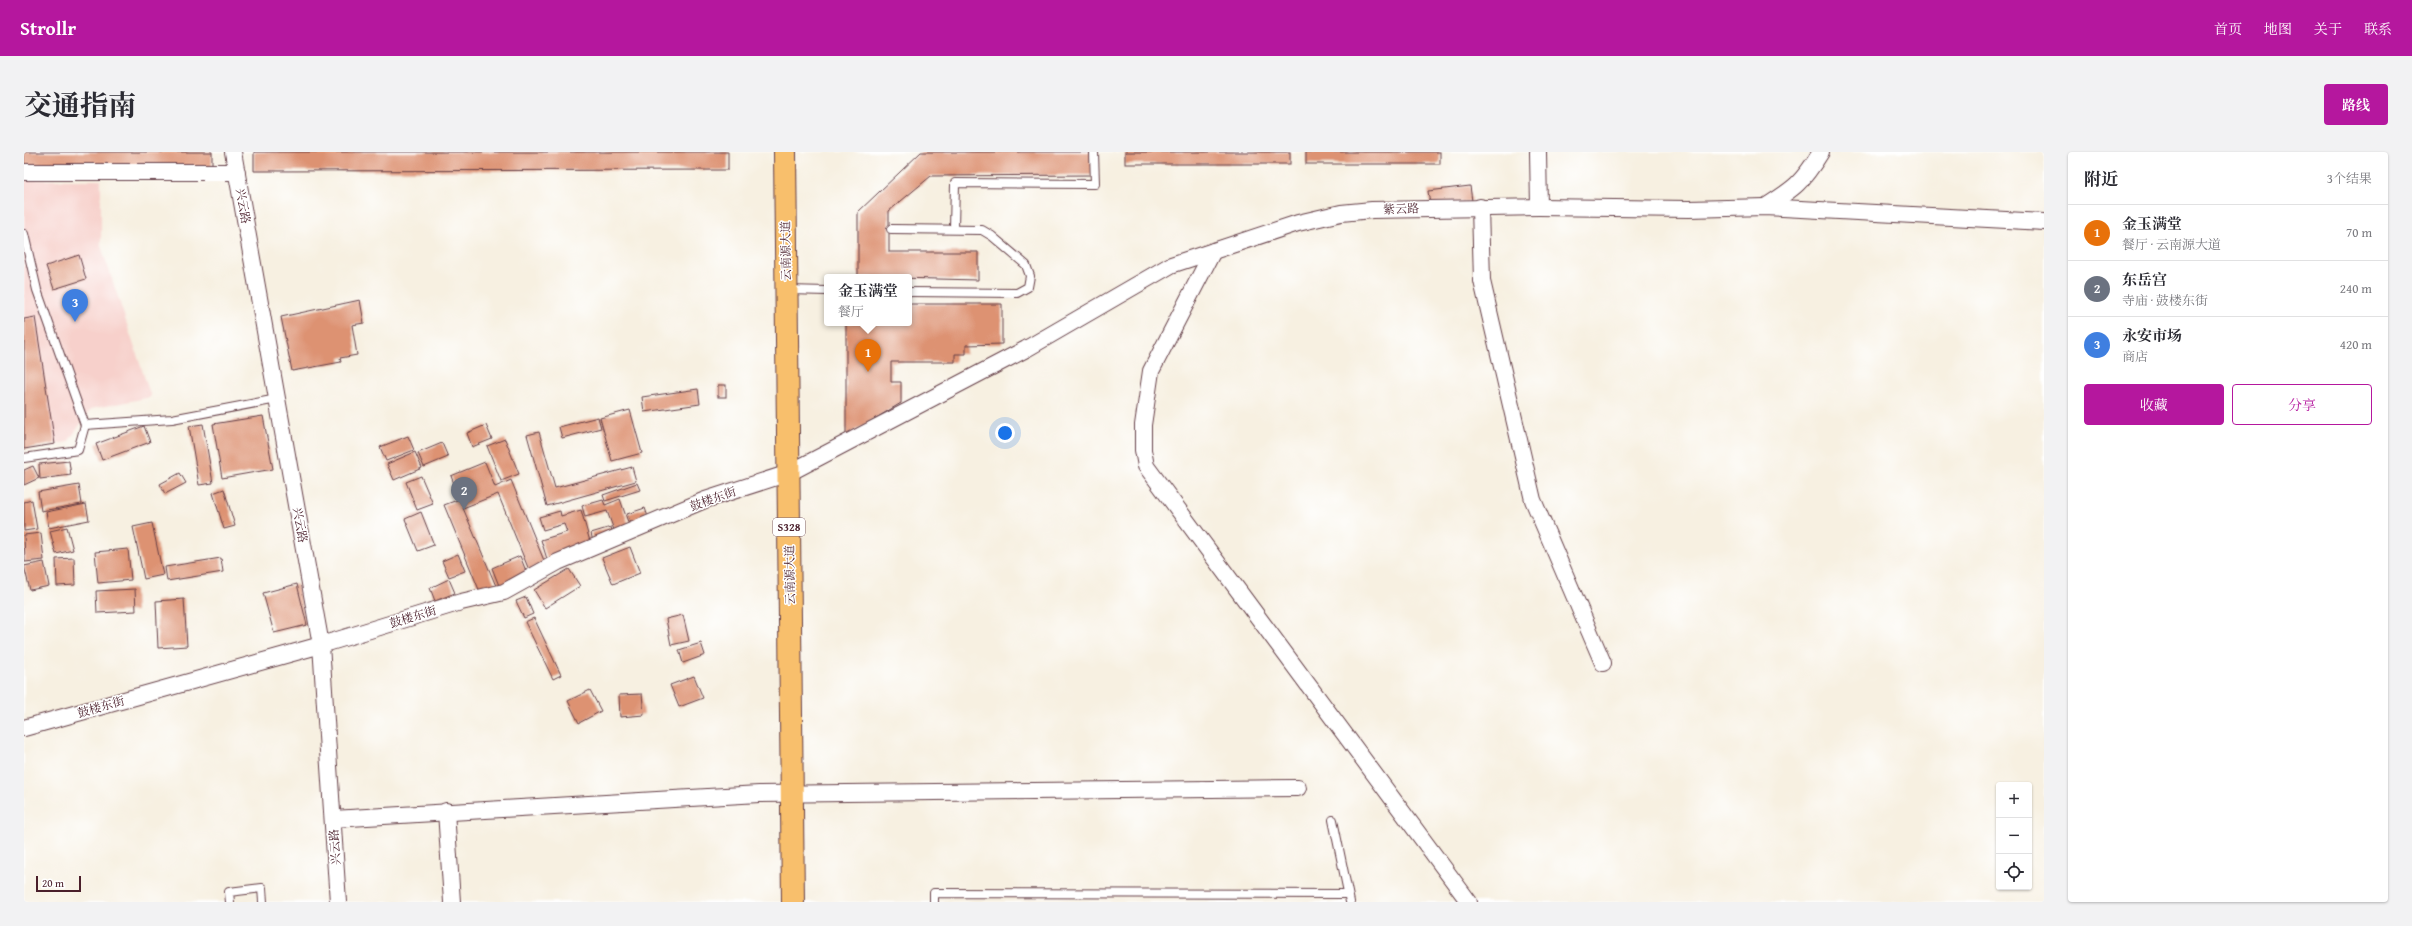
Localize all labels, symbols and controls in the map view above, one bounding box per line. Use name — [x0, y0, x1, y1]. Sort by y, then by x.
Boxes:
text: Strollr — [20, 14, 76, 42]
text: 首页 — [2214, 19, 2242, 39]
text: 地图 — [2264, 19, 2292, 39]
text: 关于 — [2314, 19, 2342, 39]
text: 联系 — [2364, 19, 2392, 39]
text: 交通指南 — [24, 84, 136, 125]
button: 路线 — [2324, 84, 2388, 125]
text: 附近 — [2084, 166, 2118, 191]
text: 3个结果 — [2327, 169, 2372, 188]
street label: 兴云路 — [232, 187, 255, 225]
street label: 紫云路 — [1383, 199, 1419, 218]
text: 金玉满堂 — [2122, 213, 2182, 234]
street label: 云南源大道 — [776, 221, 795, 281]
text: 1 — [2094, 223, 2100, 242]
text: 70 m — [2346, 223, 2372, 242]
text: 餐厅 · 云南源大道 — [2122, 235, 2221, 254]
text: 东岳宫 — [2122, 269, 2167, 290]
popup — [824, 274, 912, 326]
text: 2 — [2094, 279, 2100, 298]
text: 240 m — [2340, 279, 2372, 298]
text: 金玉满堂 — [838, 280, 898, 301]
pin: 3 — [62, 289, 88, 322]
text: 寺庙 · 鼓楼东街 — [2122, 291, 2208, 310]
text: 餐厅 — [838, 302, 864, 321]
text: 永安市场 — [2122, 325, 2182, 346]
text: 3 — [2094, 335, 2100, 354]
text: 420 m — [2340, 335, 2372, 354]
pin: 1 — [855, 339, 881, 372]
text: 商店 — [2122, 347, 2148, 366]
button: 收藏 — [2084, 384, 2224, 425]
button: 分享 — [2232, 384, 2372, 425]
your location — [995, 423, 1015, 443]
pin: 2 — [451, 477, 477, 510]
street label: 鼓楼东街 — [687, 482, 739, 515]
street label: 兴云路 — [289, 506, 312, 544]
road number: S328 — [773, 518, 805, 536]
street label: 云南源大道 — [780, 545, 799, 605]
street label: 鼓楼东街 — [387, 601, 439, 632]
street label: 鼓楼东街 — [75, 691, 127, 721]
map controls — [1996, 782, 2032, 890]
button: + — [1996, 782, 2032, 818]
button: − — [1996, 818, 2032, 854]
street label: 兴云路 — [325, 828, 344, 866]
button: locate — [1996, 854, 2032, 890]
scale bar — [36, 874, 81, 893]
text: 20 m — [42, 875, 64, 891]

